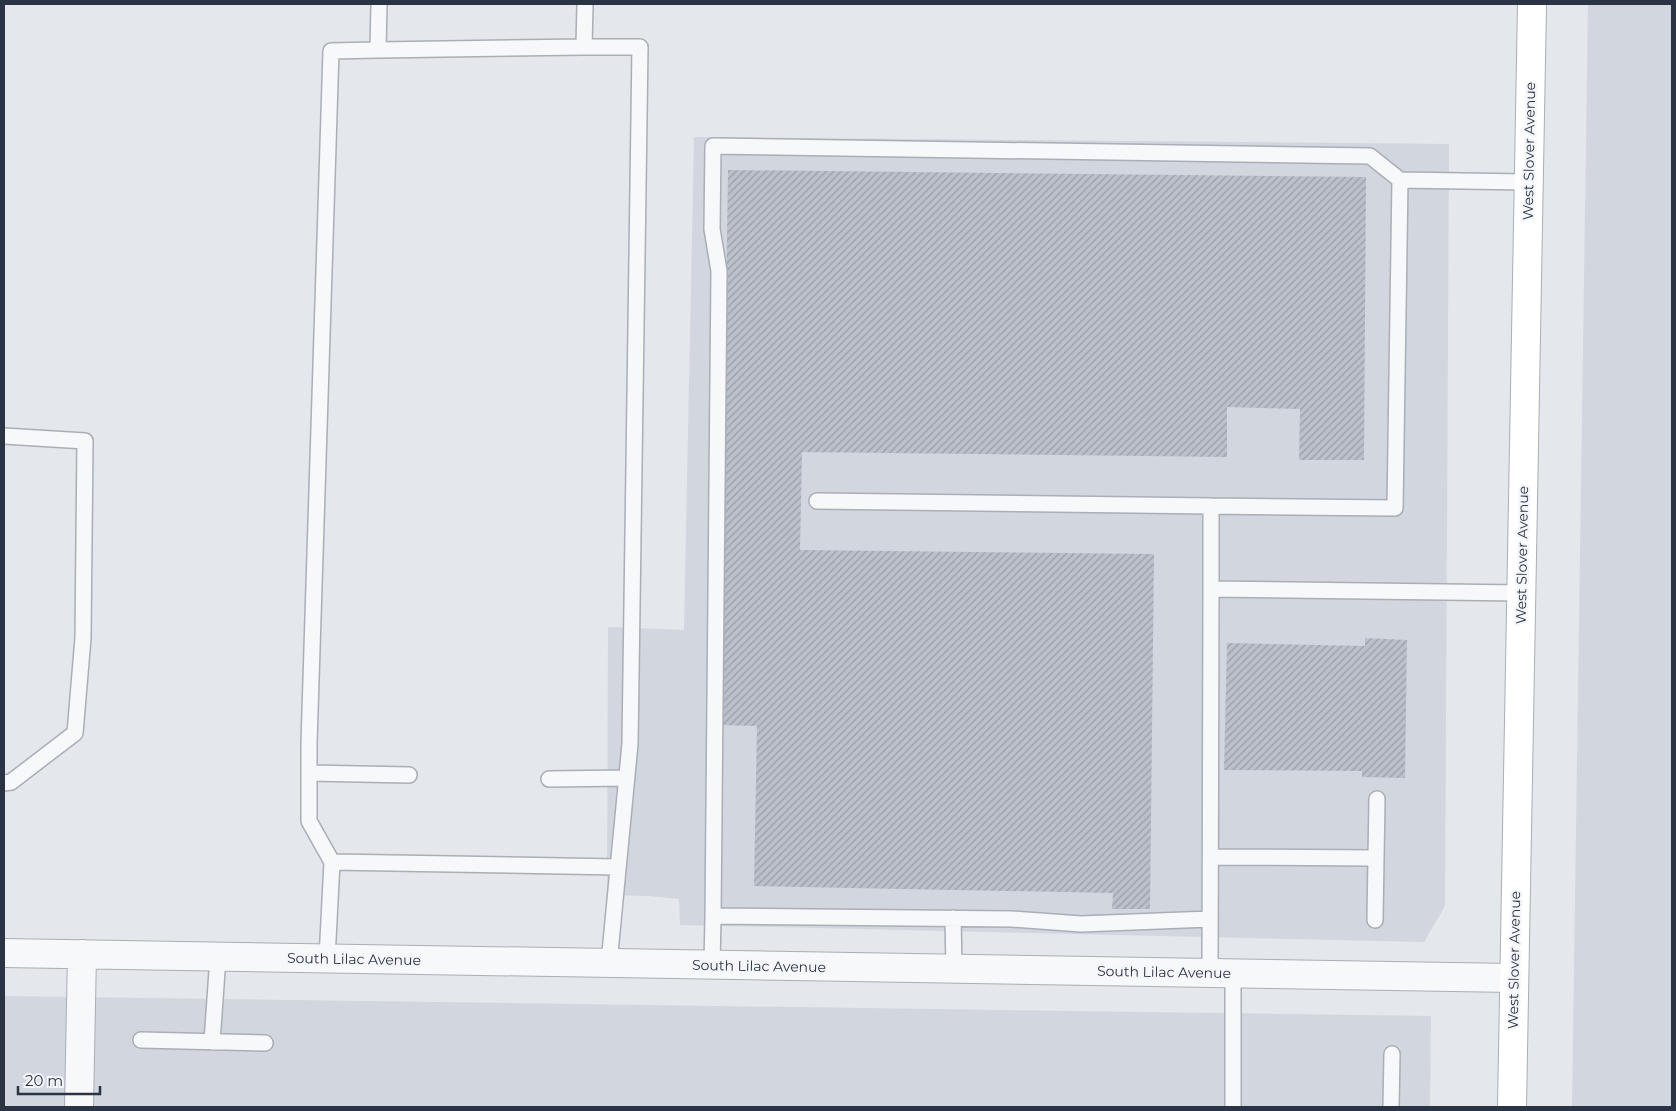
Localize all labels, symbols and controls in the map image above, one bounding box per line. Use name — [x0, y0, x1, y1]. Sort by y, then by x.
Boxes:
street label: West Slover Avenue — [1519, 82, 1539, 220]
street label: West Slover Avenue — [1512, 486, 1532, 624]
street label: West Slover Avenue — [1504, 891, 1524, 1029]
street label: South Lilac Avenue — [287, 949, 421, 969]
street label: South Lilac Avenue — [692, 956, 826, 976]
street label: South Lilac Avenue — [1097, 962, 1231, 982]
scale bar — [18, 1064, 100, 1096]
text: 20 m — [25, 1071, 63, 1090]

